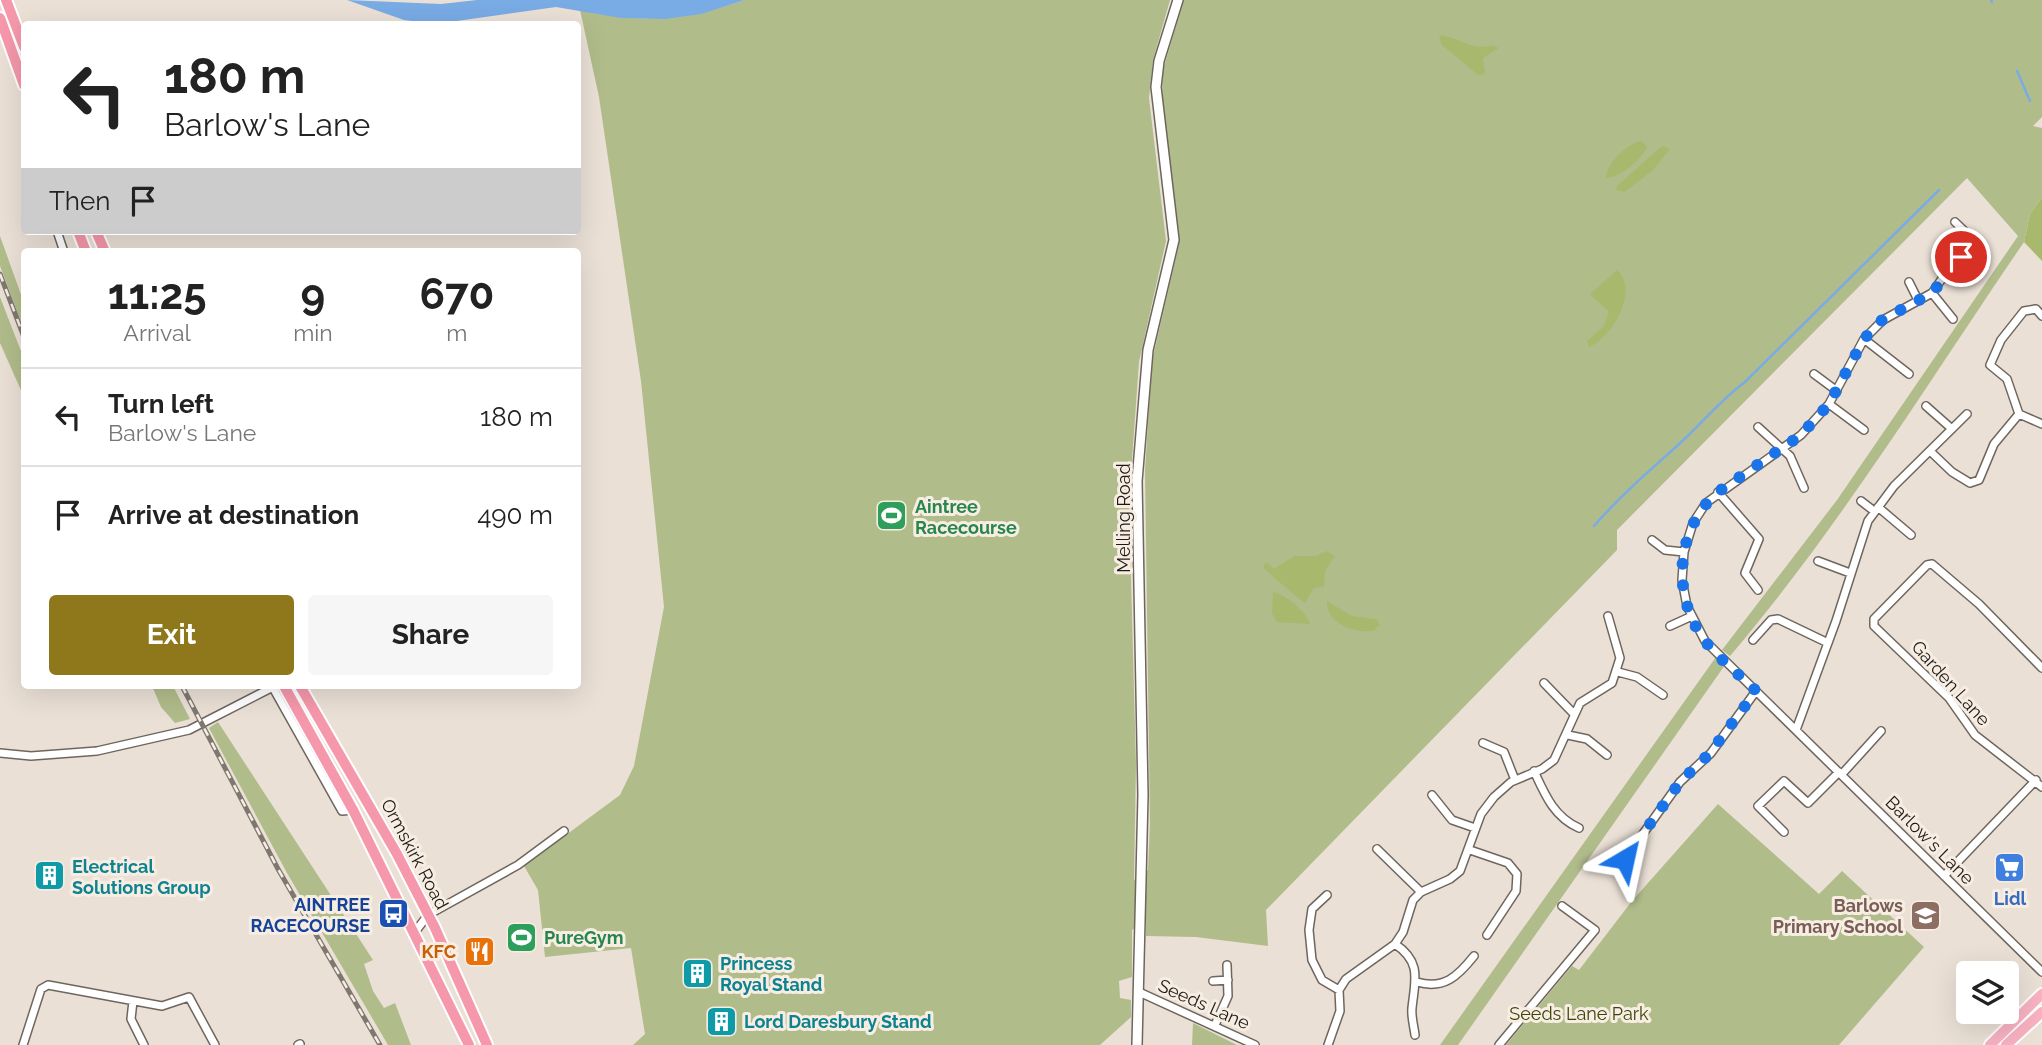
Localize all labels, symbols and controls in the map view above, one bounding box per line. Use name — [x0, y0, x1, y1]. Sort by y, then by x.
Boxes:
text: 180 m — [164, 47, 305, 104]
icon: left — [49, 49, 140, 140]
text: Barlow's Lane — [164, 106, 370, 143]
icon: arrive — [124, 182, 162, 220]
text: Then — [49, 186, 110, 216]
pin — [1931, 227, 1991, 287]
icon: arrive — [1942, 238, 1980, 276]
text: 11:25 — [108, 270, 207, 319]
text: 9 — [301, 270, 325, 319]
text: 670 — [419, 270, 494, 319]
text: Arrival — [123, 319, 191, 346]
text: min — [293, 319, 333, 346]
text: m — [446, 319, 467, 346]
text: Turn left — [108, 389, 214, 419]
icon: left — [49, 398, 87, 436]
text: 180 m — [480, 402, 553, 432]
text: Barlow's Lane — [108, 419, 256, 446]
street label: Melling Road — [1113, 463, 1134, 573]
icon: arrive — [49, 496, 87, 534]
place label: Aintree Racecourse — [915, 496, 1017, 538]
sports icon: Aintree Racecourse — [875, 499, 909, 533]
text: Arrive at destination — [108, 500, 359, 530]
text: 490 m — [477, 500, 553, 530]
button: Exit — [49, 595, 294, 675]
button: Share — [308, 595, 553, 675]
street label: Garden Lane — [1907, 636, 1995, 730]
street label: Barlow's Lane — [1882, 792, 1979, 889]
street label: Ormskirk Road — [377, 795, 453, 913]
position arrow — [1588, 822, 1662, 896]
supermarket icon: Lidl — [1993, 851, 2027, 885]
place label: Electrical Solutions Group — [72, 856, 211, 898]
building icon: Electrical Solutions Group — [32, 859, 66, 893]
place label: Lidl — [1994, 888, 2027, 909]
place label: AINTREE RACECOURSE — [250, 894, 370, 936]
place label: Barlows Primary School — [1773, 895, 1903, 937]
bus stop icon: AINTREE RACECOURSE — [376, 897, 410, 931]
school or university icon: Barlows Primary School — [1909, 898, 1943, 932]
sports icon: PureGym — [504, 920, 538, 954]
place label: PureGym — [544, 927, 624, 948]
restaurant icon: KFC — [462, 934, 496, 968]
place label: KFC — [421, 941, 456, 962]
place label: Princess Royal Stand — [720, 953, 822, 995]
building icon: Princess Royal Stand — [680, 956, 714, 990]
map controls — [1956, 961, 2019, 1024]
button: layers — [1956, 961, 2019, 1024]
street label: Seeds Lane — [1155, 974, 1253, 1034]
park label: Seeds Lane Park — [1509, 1003, 1649, 1024]
building icon: Lord Daresbury Stand — [704, 1004, 738, 1038]
place label: Lord Daresbury Stand — [744, 1011, 932, 1032]

